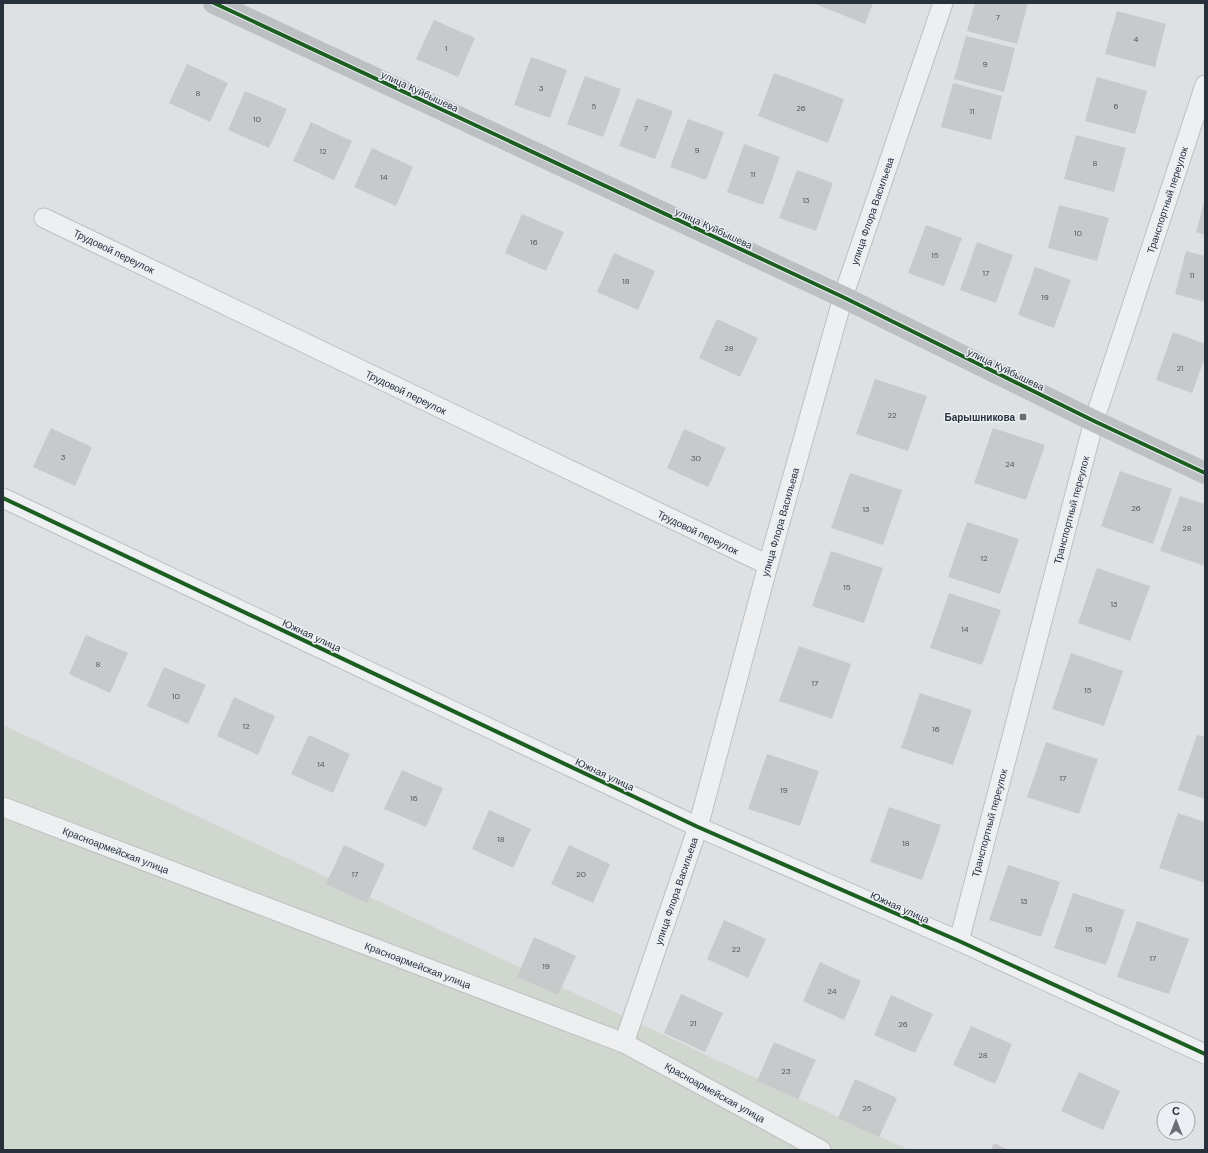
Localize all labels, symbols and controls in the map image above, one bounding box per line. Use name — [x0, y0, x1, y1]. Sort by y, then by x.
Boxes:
house number: 7 — [996, 12, 1000, 22]
house number: 4 — [1134, 34, 1139, 44]
house number: 1 — [445, 43, 447, 53]
house number: 9 — [982, 59, 988, 69]
street label: улица Куйбышева — [379, 68, 461, 115]
house number: 3 — [539, 83, 544, 93]
house number: 8 — [196, 88, 201, 98]
house number: 5 — [592, 101, 597, 111]
house number: 6 — [1113, 101, 1119, 111]
house number: 26 — [796, 103, 806, 113]
house number: 11 — [970, 106, 975, 116]
house number: 10 — [253, 114, 262, 124]
house number: 7 — [644, 123, 648, 133]
street label: Транспортный переулок — [1144, 144, 1191, 255]
house number: 9 — [694, 145, 700, 155]
house number: 12 — [319, 146, 327, 156]
street label: улица Флора Васильева — [848, 155, 897, 267]
house number: 8 — [1093, 158, 1098, 168]
house number: 11 — [751, 169, 756, 179]
house number: 14 — [380, 172, 388, 182]
house number: 13 — [802, 195, 810, 205]
street label: улица Куйбышева — [673, 205, 755, 252]
street label: Трудовой переулок — [71, 226, 157, 277]
house number: 10 — [1074, 228, 1083, 238]
house number: 16 — [530, 237, 538, 247]
house number: 15 — [931, 250, 939, 260]
house number: 17 — [983, 268, 989, 278]
house number: 11 — [1190, 270, 1195, 280]
house number: 18 — [622, 276, 630, 286]
house number: 19 — [1041, 292, 1049, 302]
house number: 28 — [724, 343, 734, 353]
street label: улица Куйбышева — [965, 345, 1047, 394]
house number: 21 — [1176, 363, 1184, 373]
street label: Трудовой переулок — [363, 367, 449, 418]
house number: 22 — [887, 410, 897, 420]
place label: Барышникова — [945, 411, 1015, 424]
marker: Барышникова — [1018, 412, 1028, 422]
house number: 3 — [61, 452, 66, 462]
house number: 30 — [691, 453, 702, 463]
street label: Транспортный переулок — [1051, 454, 1092, 566]
house number: 24 — [1005, 459, 1015, 469]
street label: улица Флора Васильева — [759, 466, 802, 578]
house number: 26 — [1131, 503, 1141, 513]
house number: 13 — [862, 504, 870, 514]
street label: Трудовой переулок — [655, 507, 741, 558]
house number: 28 — [1182, 523, 1192, 533]
house number: 12 — [980, 553, 988, 563]
house number: 15 — [843, 582, 851, 592]
house number: 13 — [1110, 599, 1118, 609]
street label: Южная улица — [280, 616, 344, 655]
house number: 14 — [961, 624, 969, 634]
house number: 8 — [96, 659, 101, 669]
house number: 17 — [812, 678, 818, 688]
house number: 15 — [1084, 685, 1092, 695]
house number: 10 — [172, 691, 181, 701]
house number: 12 — [242, 721, 250, 731]
house number: 16 — [932, 724, 940, 734]
street label: Южная улица — [573, 755, 637, 794]
house number: 14 — [317, 759, 325, 769]
street label: Транспортный переулок — [969, 767, 1010, 879]
house number: 17 — [1060, 773, 1066, 783]
house number: 19 — [780, 785, 788, 795]
house number: 16 — [410, 793, 418, 803]
street label: Красноармейская улица — [61, 824, 171, 877]
house number: 18 — [497, 834, 505, 844]
street label: улица Флора Васильева — [652, 835, 701, 947]
house number: 18 — [902, 838, 910, 848]
house number: 17 — [352, 869, 358, 879]
house number: 20 — [576, 869, 587, 879]
street label: Южная улица — [868, 889, 932, 926]
house number: 13 — [1020, 896, 1028, 906]
house number: 15 — [1085, 924, 1093, 934]
street label: Красноармейская улица — [363, 939, 473, 992]
house number: 22 — [731, 944, 741, 954]
house number: 17 — [1150, 953, 1156, 963]
house number: 19 — [542, 961, 550, 971]
house number: 24 — [827, 986, 837, 996]
house number: 21 — [689, 1018, 697, 1028]
house number: 26 — [898, 1019, 908, 1029]
house number: 28 — [978, 1050, 988, 1060]
street label: Красноармейская улица — [662, 1059, 768, 1126]
house number: 23 — [781, 1066, 791, 1076]
north arrow — [1156, 1101, 1196, 1141]
house number: 25 — [862, 1103, 872, 1113]
text: С — [1172, 1104, 1180, 1118]

